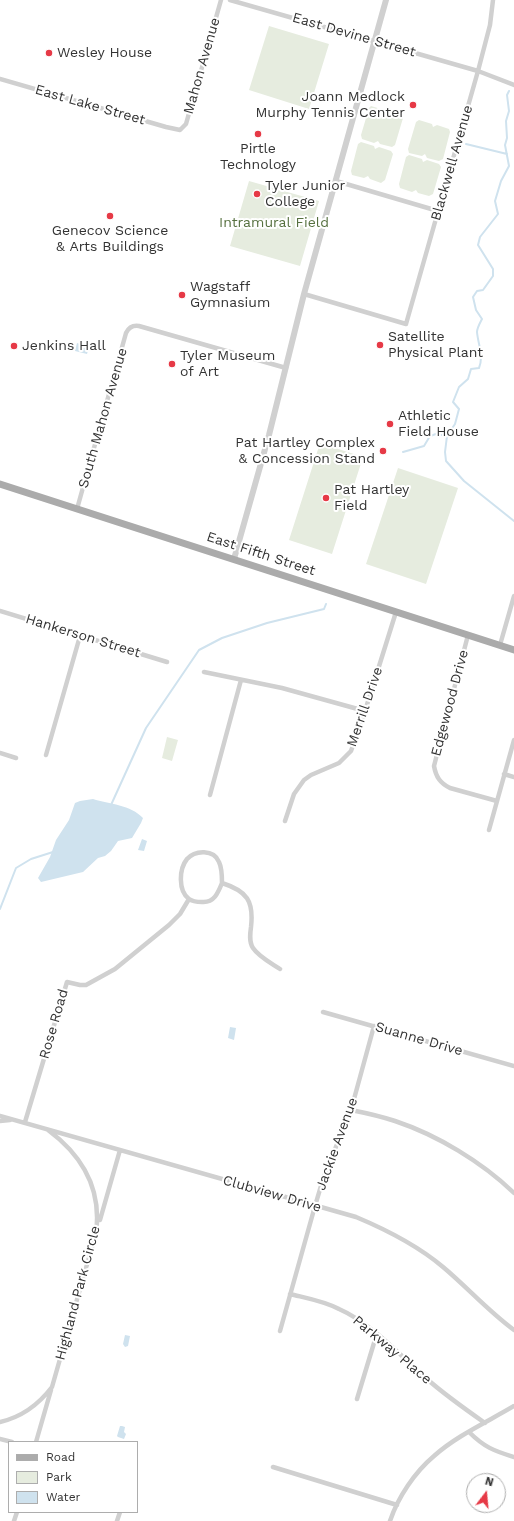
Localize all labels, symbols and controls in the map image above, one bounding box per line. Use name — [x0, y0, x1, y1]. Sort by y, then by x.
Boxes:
street label: East Devine Street — [290, 9, 418, 61]
street label: Mahon Avenue — [180, 16, 224, 116]
place label: Wesley House — [57, 45, 152, 61]
marker: Wesley House — [44, 48, 54, 58]
street label: East Lake Street — [33, 81, 147, 129]
place label: Joann Medlock Murphy Tennis Center — [255, 89, 405, 122]
marker: Joann Medlock Murphy Tennis Center — [408, 100, 418, 110]
street label: Blackwell Avenue — [427, 103, 477, 223]
marker: Pirtle Technology — [253, 129, 263, 139]
place label: Pirtle Technology — [220, 141, 296, 174]
place label: Tyler Junior College — [265, 178, 345, 210]
marker: Tyler Junior College — [252, 189, 262, 199]
marker: Genecov Science & Arts Buildings — [105, 211, 115, 221]
park label: Intramural Field — [219, 215, 329, 231]
place label: Genecov Science & Arts Buildings — [52, 223, 168, 256]
place label: Wagstaff Gymnasium — [190, 279, 270, 312]
marker: Wagstaff Gymnasium — [177, 290, 187, 300]
place label: Satellite Physical Plant — [388, 329, 483, 362]
place label: Jenkins Hall — [22, 338, 106, 354]
marker: Satellite Physical Plant — [375, 340, 385, 350]
marker: Jenkins Hall — [9, 341, 19, 351]
street label: South Mahon Avenue — [75, 346, 131, 490]
place label: Tyler Museum of Art — [180, 348, 275, 380]
marker: Tyler Museum of Art — [167, 359, 177, 369]
place label: Athletic Field House — [398, 408, 479, 440]
marker: Athletic Field House — [385, 419, 395, 429]
place label: Pat Hartley Complex & Concession Stand — [235, 435, 375, 468]
marker: Pat Hartley Complex & Concession Stand — [378, 446, 388, 456]
place label: Pat Hartley Field — [334, 482, 409, 514]
marker: Pat Hartley Field — [321, 493, 331, 503]
street label: East Fifth Street — [204, 528, 318, 580]
street label: Hankerson Street — [23, 611, 143, 661]
street label: Edgewood Drive — [428, 648, 472, 758]
street label: Merrill Drive — [344, 665, 386, 749]
street label: Rose Road — [36, 987, 72, 1061]
street label: Suanne Drive — [373, 1018, 465, 1060]
street label: Jackie Avenue — [312, 1095, 362, 1193]
street label: Clubview Drive — [221, 1172, 323, 1216]
street label: Highland Park Circle — [52, 1224, 104, 1362]
street label: Parkway Place — [349, 1312, 435, 1388]
legend — [8, 1441, 138, 1513]
text: Road — [46, 1450, 75, 1464]
text: Park — [46, 1470, 72, 1484]
north arrow — [466, 1473, 506, 1513]
text: N — [483, 1475, 495, 1489]
text: Water — [46, 1490, 80, 1504]

